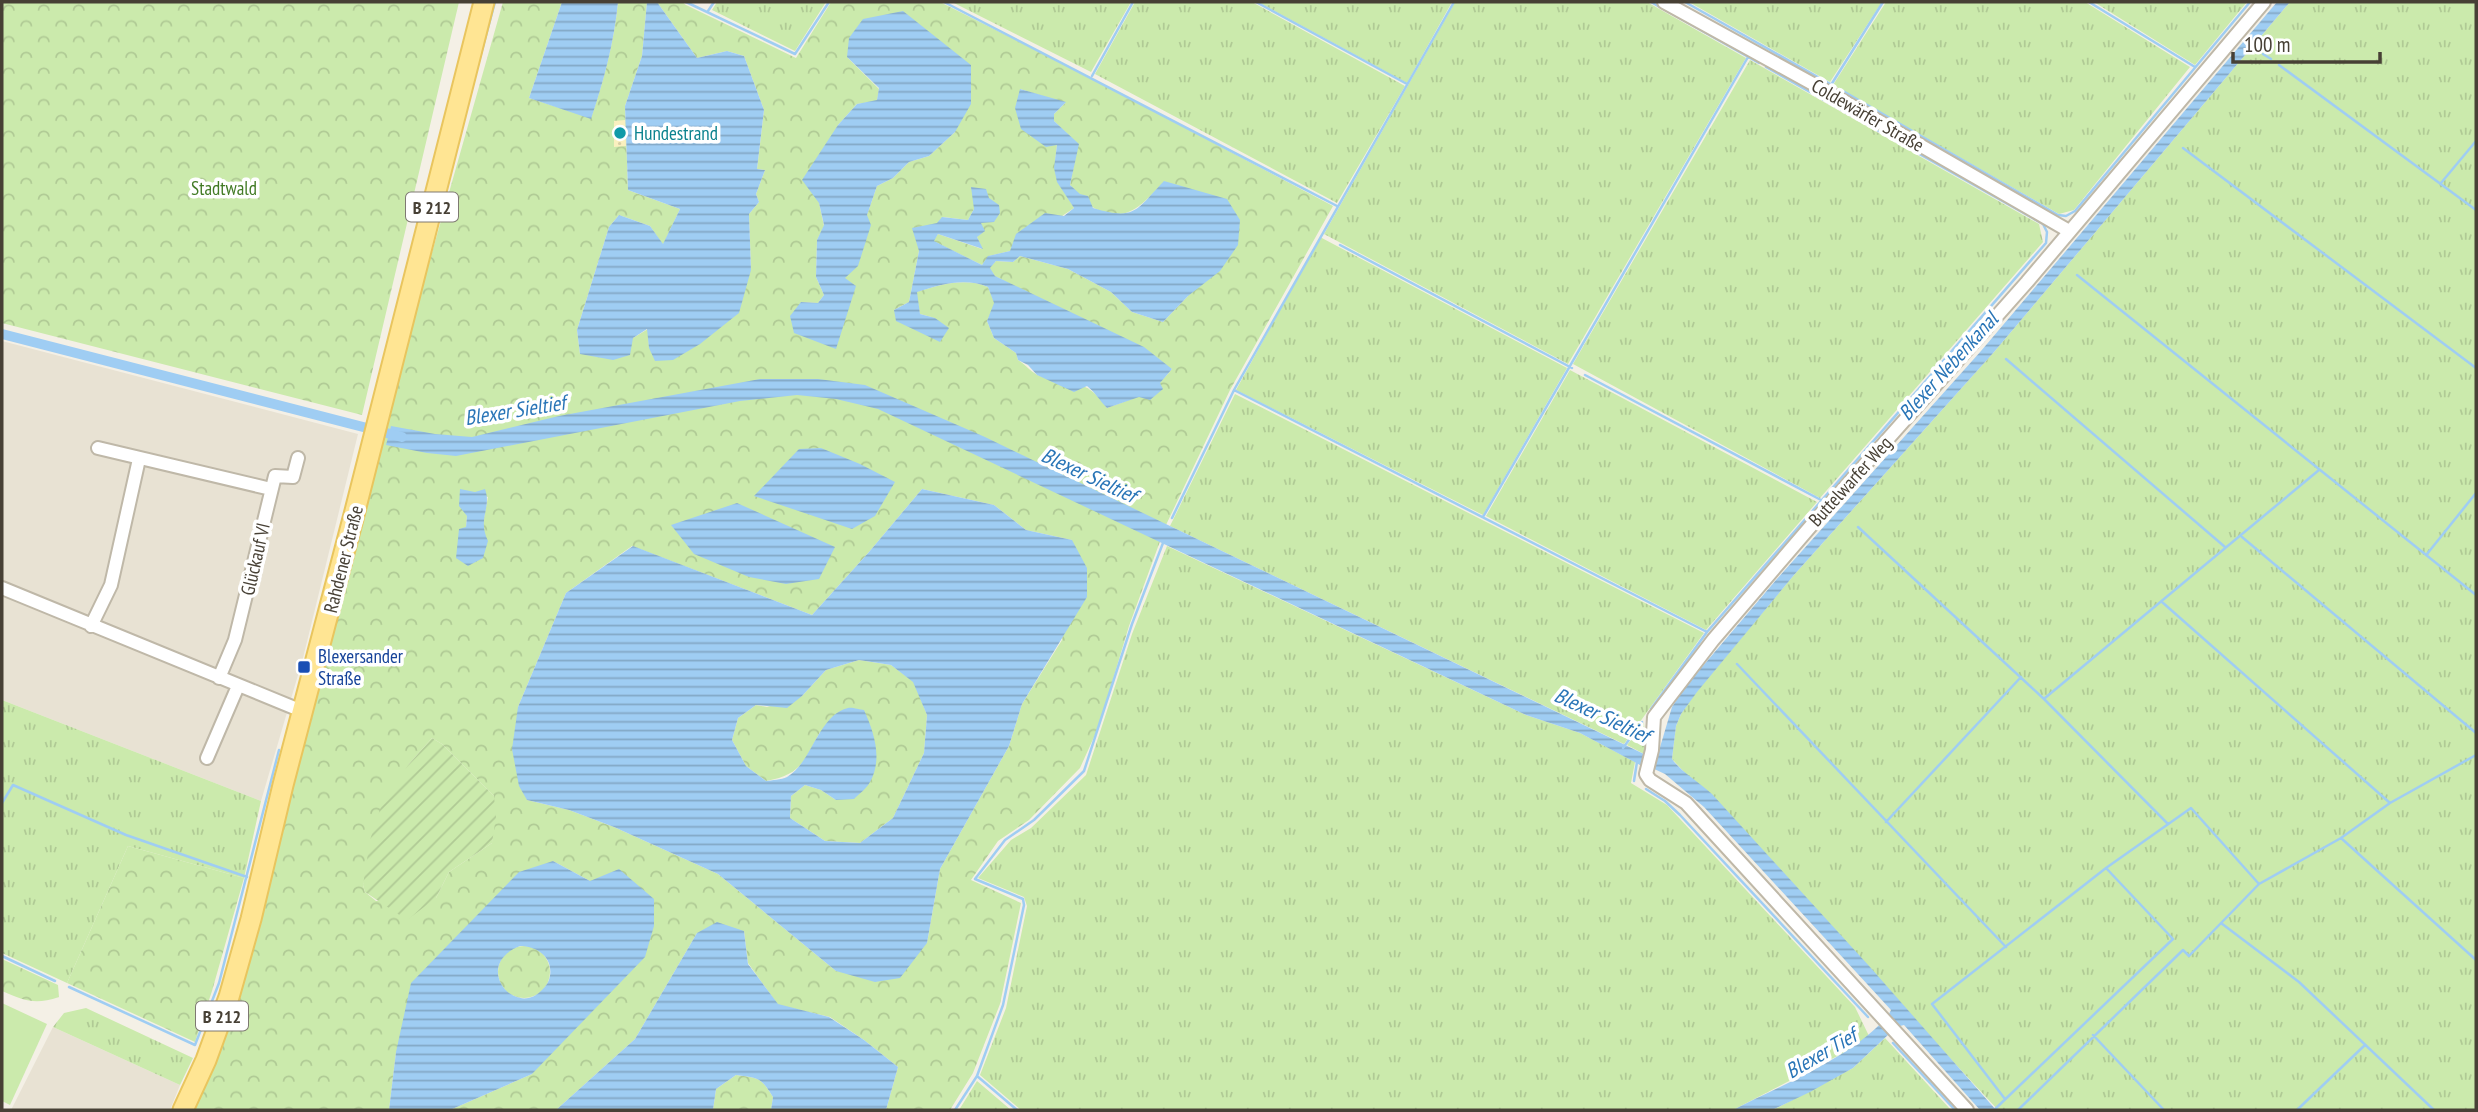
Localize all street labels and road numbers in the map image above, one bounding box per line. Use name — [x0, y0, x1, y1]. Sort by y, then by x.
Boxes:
street label: Coldewärfer Straße — [1808, 73, 1929, 157]
road number: B 212 — [406, 192, 458, 222]
street label: Buttelwarfer Weg — [1803, 431, 1897, 531]
street label: Rahdener Straße — [318, 503, 368, 615]
street label: Glückauf VI — [235, 520, 275, 598]
road number: B 212 — [196, 1001, 248, 1030]

